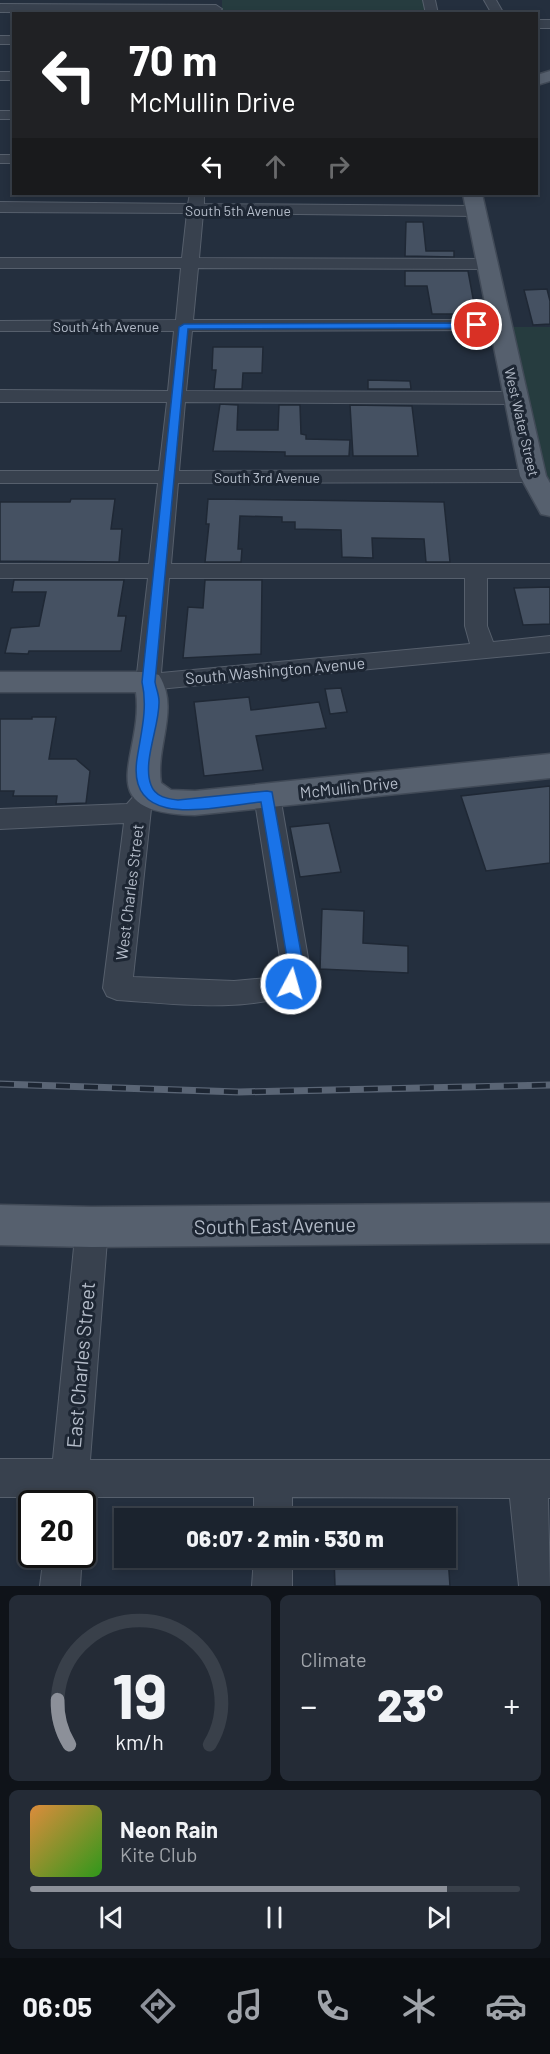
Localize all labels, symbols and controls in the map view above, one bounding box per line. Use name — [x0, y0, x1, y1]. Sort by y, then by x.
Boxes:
text: 70 m — [129, 34, 217, 84]
icon: left — [30, 36, 108, 114]
text: McMullin Drive — [129, 85, 296, 117]
icon: left — [196, 150, 229, 183]
icon: ahead — [259, 150, 292, 183]
icon: right — [322, 150, 355, 183]
street label: South 5th Avenue — [185, 202, 291, 219]
pin — [451, 299, 502, 350]
icon: arrive — [460, 308, 493, 341]
street label: South 4th Avenue — [53, 318, 159, 335]
street label: West Water Street — [501, 366, 543, 478]
street label: South 3rd Avenue — [214, 469, 320, 486]
street label: South Washington Avenue — [184, 653, 366, 687]
street label: McMullin Drive — [299, 772, 399, 802]
street label: West Charles Street — [111, 823, 147, 961]
position arrow — [259, 952, 323, 1016]
street label: South East Avenue — [194, 1212, 356, 1238]
street label: East Charles Street — [61, 1281, 99, 1449]
speed limit sign: 20 — [18, 1490, 96, 1568]
text: 06:07 · 2 min · 530 m — [186, 1525, 384, 1551]
text: Climate — [301, 1647, 367, 1671]
text: 19 — [112, 1657, 167, 1731]
text: 23° — [377, 1677, 443, 1731]
text: − — [301, 1685, 317, 1725]
text: + — [503, 1685, 520, 1725]
text: km/h — [115, 1729, 164, 1754]
text: Neon Rain — [120, 1816, 218, 1842]
text: Kite Club — [120, 1842, 197, 1866]
icon: previous — [95, 1901, 128, 1934]
icon: pause — [258, 1901, 291, 1934]
icon: next — [422, 1901, 455, 1934]
icon: directions — [137, 1985, 179, 2027]
icon: music — [224, 1985, 266, 2027]
icon: phone — [311, 1985, 353, 2027]
icon: climate — [398, 1985, 440, 2027]
icon: car — [485, 1985, 527, 2027]
text: 06:05 — [23, 1990, 92, 2022]

